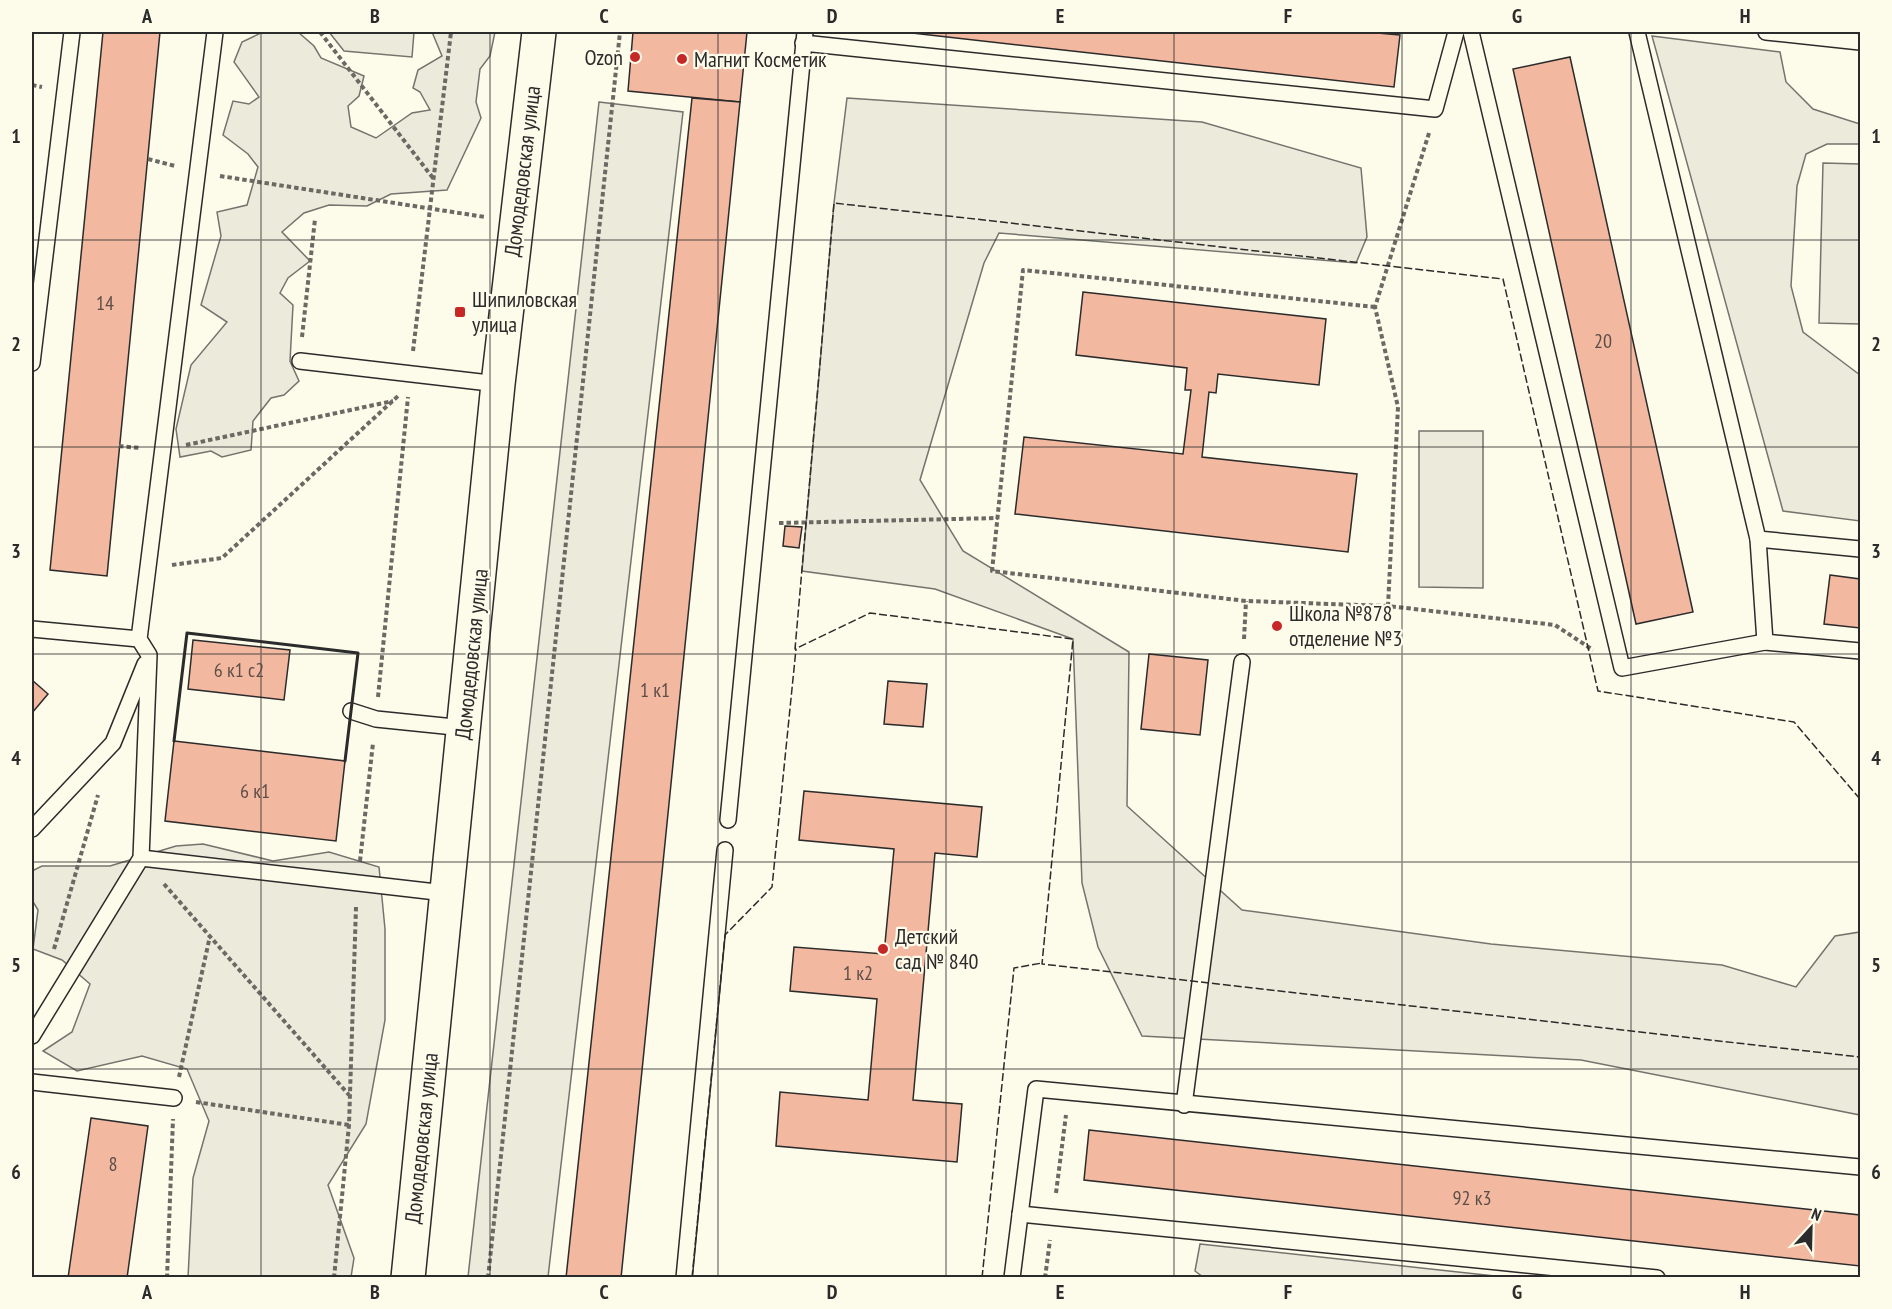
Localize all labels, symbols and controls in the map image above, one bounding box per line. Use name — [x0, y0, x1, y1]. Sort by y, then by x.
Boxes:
text: A — [141, 3, 153, 29]
text: B — [370, 3, 380, 29]
text: C — [599, 3, 609, 29]
text: D — [827, 3, 838, 29]
text: E — [1056, 3, 1064, 29]
text: F — [1284, 3, 1292, 29]
text: G — [1512, 3, 1522, 29]
text: H — [1740, 3, 1750, 29]
place label: Ozon — [584, 43, 623, 71]
place label: Магнит Косметик — [694, 45, 827, 73]
marker: Ozon — [628, 50, 642, 64]
marker: Магнит Косметик — [675, 52, 689, 66]
street label: Домодедовская улица — [498, 84, 546, 258]
text: 1 — [11, 123, 21, 149]
text: 1 — [1871, 123, 1881, 149]
place label: Шипиловская улица — [472, 285, 577, 338]
house number: 14 — [96, 290, 114, 316]
marker: Шипиловская улица — [453, 305, 467, 319]
house number: 20 — [1594, 328, 1612, 354]
text: 2 — [11, 331, 21, 357]
text: 2 — [1871, 331, 1881, 357]
text: 3 — [11, 538, 21, 564]
text: 3 — [1871, 538, 1881, 564]
street label: Домодедовская улица — [448, 567, 494, 741]
place label: Школа №878 отделение №3 — [1289, 599, 1402, 652]
marker: Школа №878 отделение №3 — [1270, 619, 1284, 633]
house number: 6 к1 с2 — [214, 657, 264, 683]
house number: 1 к1 — [640, 677, 670, 703]
text: 4 — [11, 745, 21, 771]
text: 4 — [1871, 745, 1881, 771]
house number: 6 к1 — [240, 778, 270, 804]
place label: Детский сад № 840 — [895, 922, 979, 975]
marker: Детский сад № 840 — [876, 942, 890, 956]
text: 5 — [11, 952, 21, 978]
text: 5 — [1871, 952, 1881, 978]
house number: 1 к2 — [843, 960, 873, 986]
street label: Домодедовская улица — [398, 1051, 444, 1225]
house number: 8 — [109, 1151, 118, 1177]
text: 6 — [11, 1159, 21, 1185]
text: 6 — [1871, 1159, 1881, 1185]
house number: 92 к3 — [1453, 1185, 1491, 1211]
north arrow — [1781, 1198, 1841, 1258]
text: N — [1809, 1203, 1824, 1225]
text: A — [141, 1279, 153, 1305]
text: B — [370, 1279, 380, 1305]
text: C — [599, 1279, 609, 1305]
text: D — [827, 1279, 838, 1305]
text: E — [1056, 1279, 1064, 1305]
text: F — [1284, 1279, 1292, 1305]
text: G — [1512, 1279, 1522, 1305]
text: H — [1740, 1279, 1750, 1305]

